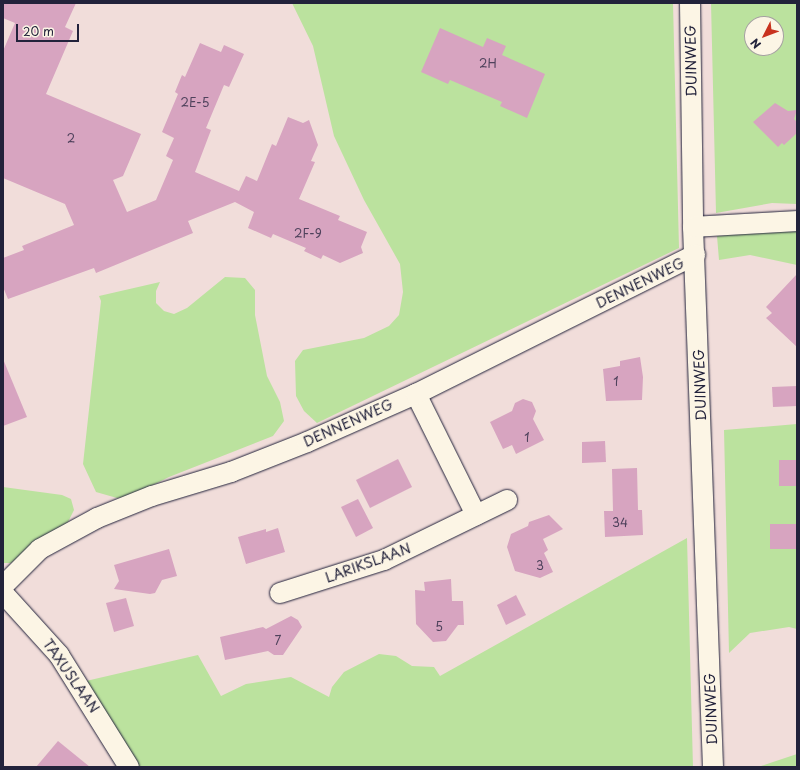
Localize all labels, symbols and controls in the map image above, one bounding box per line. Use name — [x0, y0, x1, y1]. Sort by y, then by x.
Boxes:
scale bar — [18, 16, 81, 42]
north arrow — [744, 16, 784, 56]
text: 20 m — [23, 22, 54, 40]
street label: DUINWEG — [682, 25, 700, 97]
text: N — [746, 35, 765, 53]
house number: 2H — [479, 57, 497, 71]
house number: 2E-5 — [180, 96, 210, 110]
house number: 2 — [67, 132, 75, 146]
house number: 2F-9 — [294, 227, 322, 241]
street label: DENNENWEG — [593, 254, 687, 312]
street label: DUINWEG — [690, 349, 710, 421]
house number: 1 — [613, 375, 619, 389]
street label: DENNENWEG — [301, 396, 395, 450]
house number: 1 — [524, 431, 530, 445]
house number: 34 — [612, 516, 628, 530]
street label: LARIKSLAAN — [323, 540, 413, 586]
house number: 3 — [536, 559, 544, 573]
house number: 5 — [435, 620, 443, 634]
house number: 7 — [275, 634, 281, 648]
street label: TAXUSLAAN — [39, 636, 103, 716]
street label: DUINWEG — [701, 673, 721, 745]

